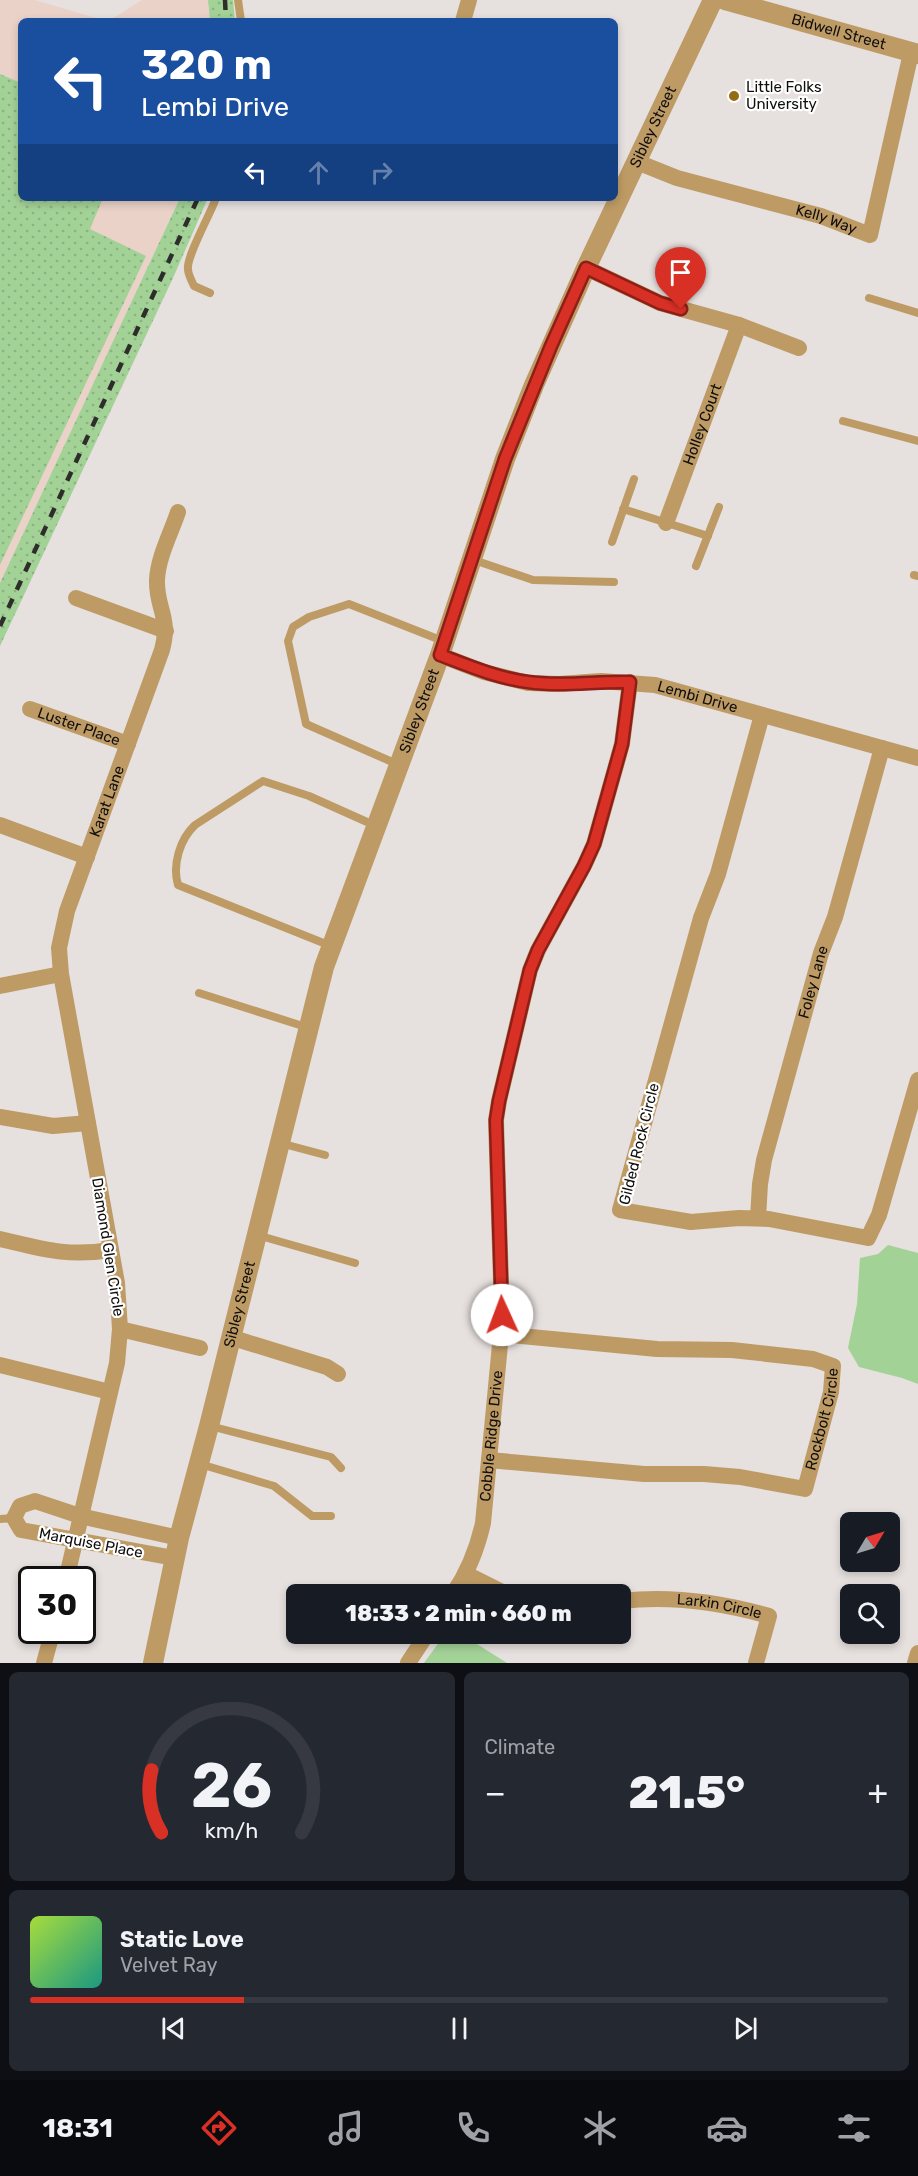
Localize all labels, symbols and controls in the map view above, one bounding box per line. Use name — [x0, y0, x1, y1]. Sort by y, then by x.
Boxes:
street label: Bidwell Street — [789, 10, 888, 54]
text: 320 m — [141, 40, 272, 90]
icon: left — [42, 42, 120, 120]
place label: Little Folks University — [746, 78, 822, 113]
street label: Sibley Street — [626, 83, 680, 171]
marker: Little Folks University — [727, 89, 741, 103]
text: Lembi Drive — [141, 91, 289, 123]
icon: left — [239, 156, 272, 189]
icon: ahead — [302, 156, 335, 189]
icon: right — [365, 156, 398, 189]
street label: Kelly Way — [794, 201, 860, 238]
pin — [655, 247, 706, 309]
icon: arrive — [664, 256, 697, 289]
street label: Holley Court — [679, 381, 726, 468]
street label: Sibley Street — [395, 666, 443, 756]
street label: Lembi Drive — [655, 677, 740, 717]
street label: Luster Place — [35, 703, 123, 750]
street label: Karat Lane — [86, 763, 128, 839]
street label: Foley Lane — [794, 943, 832, 1020]
street label: Gilded Rock Circle — [615, 1081, 663, 1207]
street label: Diamond Glen Circle — [88, 1176, 128, 1318]
street label: Sibley Street — [220, 1259, 259, 1350]
position arrow — [470, 1283, 534, 1347]
street label: Rockbolt Circle — [801, 1367, 842, 1472]
street label: Cobble Ridge Drive — [476, 1369, 507, 1502]
north arrow — [840, 1512, 900, 1572]
map controls — [840, 1512, 900, 1644]
street label: Marquise Place — [38, 1524, 144, 1562]
speed limit sign: 30 — [18, 1566, 96, 1644]
button: search — [840, 1584, 900, 1644]
street label: Larkin Circle — [676, 1590, 764, 1623]
text: 18:33 · 2 min · 660 m — [345, 1600, 572, 1627]
text: Climate — [485, 1735, 555, 1759]
text: 26 — [191, 1749, 272, 1823]
text: 21.5° — [628, 1766, 745, 1819]
text: − — [485, 1773, 506, 1812]
text: + — [867, 1773, 888, 1812]
text: km/h — [205, 1819, 259, 1844]
text: Static Love — [120, 1926, 244, 1953]
text: Velvet Ray — [120, 1953, 218, 1977]
icon: previous — [157, 2012, 190, 2045]
icon: pause — [443, 2012, 476, 2045]
icon: next — [729, 2012, 762, 2045]
icon: directions — [198, 2107, 240, 2149]
icon: music — [325, 2107, 367, 2149]
icon: phone — [452, 2107, 494, 2149]
icon: climate — [579, 2107, 621, 2149]
icon: car — [706, 2107, 748, 2149]
icon: filters — [833, 2107, 875, 2149]
text: 18:31 — [43, 2112, 113, 2144]

